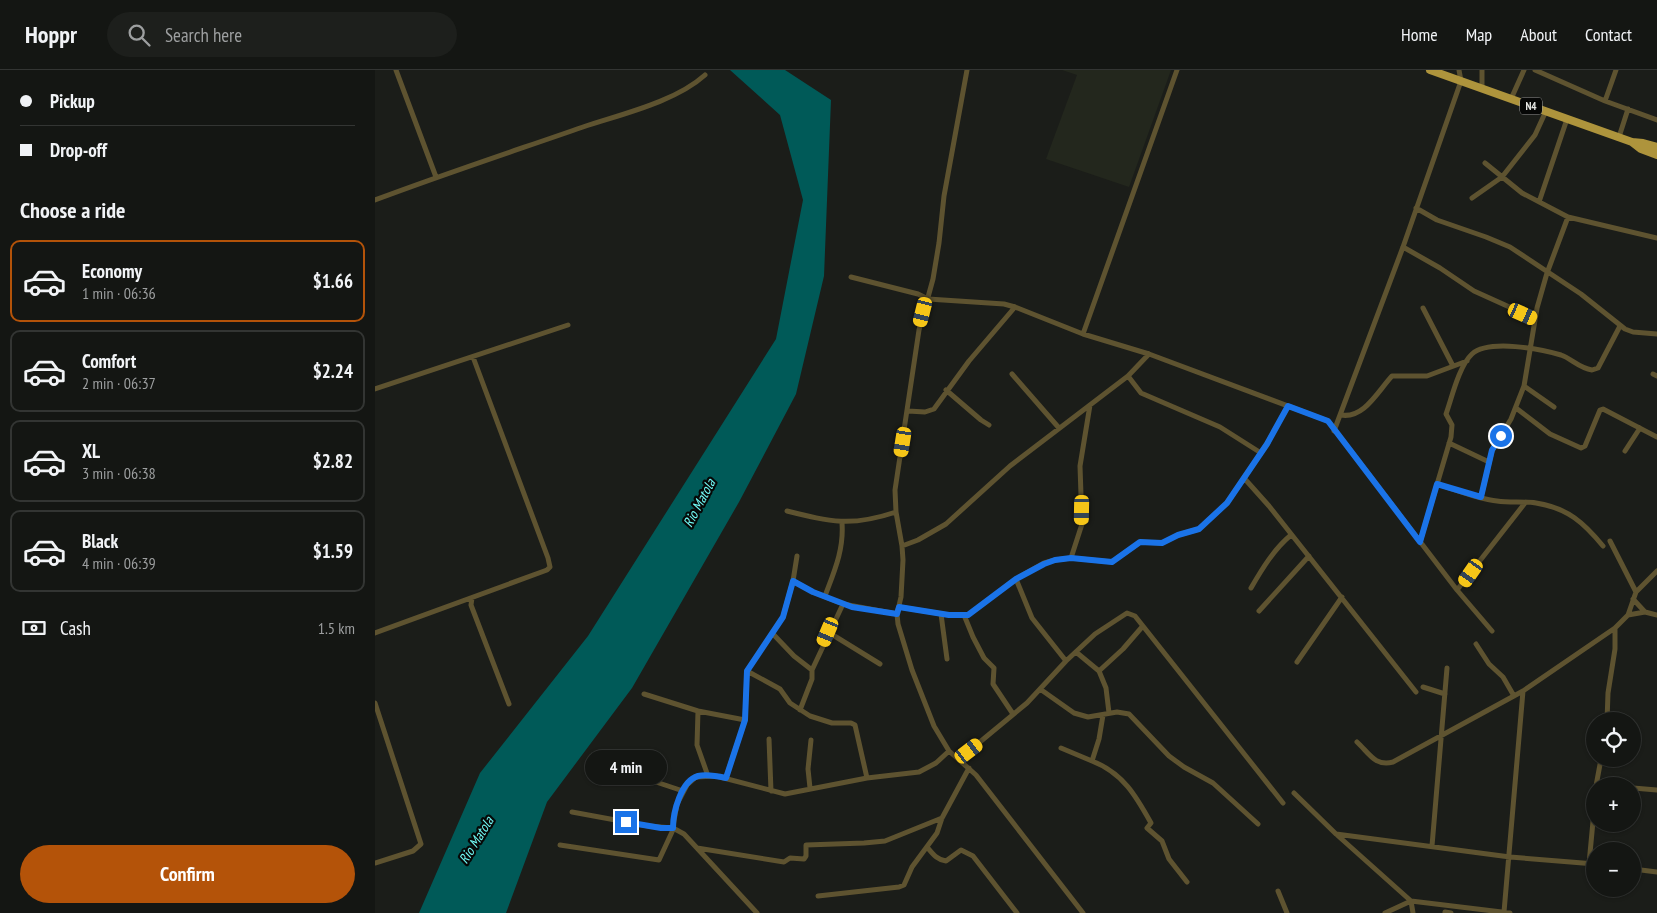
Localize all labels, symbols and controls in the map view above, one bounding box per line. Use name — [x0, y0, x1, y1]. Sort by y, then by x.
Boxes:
search box — [107, 12, 457, 57]
text: Hoppr — [25, 19, 77, 50]
icon: search — [125, 21, 153, 49]
text: Search here — [165, 23, 242, 47]
text: Home — [1401, 23, 1438, 46]
text: Map — [1466, 23, 1492, 46]
text: About — [1520, 23, 1557, 46]
text: Contact — [1585, 23, 1632, 46]
text: Pickup — [50, 89, 95, 113]
road number: N4 — [1520, 98, 1542, 114]
text: Drop-off — [50, 138, 107, 162]
text: Choose a ride — [20, 196, 125, 224]
icon: car — [22, 259, 67, 304]
text: Economy — [82, 259, 142, 283]
text: $1.66 — [313, 269, 353, 293]
text: 1 min · 06:36 — [82, 283, 156, 303]
car — [912, 296, 933, 328]
car — [1506, 301, 1539, 327]
icon: car — [22, 349, 67, 394]
text: Comfort — [82, 349, 136, 373]
text: $2.24 — [313, 359, 353, 383]
text: 2 min · 06:37 — [82, 373, 156, 393]
route start — [1490, 425, 1512, 447]
car — [893, 426, 912, 458]
icon: car — [22, 439, 67, 484]
text: XL — [82, 439, 100, 463]
text: $2.82 — [313, 449, 353, 473]
text: 3 min · 06:38 — [82, 463, 156, 483]
water label: Rio Matola — [679, 475, 720, 530]
car — [1074, 495, 1089, 525]
icon: car — [22, 529, 67, 574]
text: Black — [82, 529, 118, 553]
text: $1.59 — [313, 539, 353, 563]
text: 4 min · 06:39 — [82, 553, 156, 573]
car — [1456, 556, 1485, 590]
icon: cash — [20, 614, 48, 642]
car — [815, 615, 840, 649]
text: Cash — [60, 616, 91, 640]
text: 1.5 km — [318, 618, 355, 638]
map controls — [1586, 712, 1641, 897]
button: locate — [1586, 712, 1641, 767]
car — [952, 736, 985, 766]
callout: 4 min — [585, 750, 667, 784]
text: 4 min — [610, 757, 642, 777]
button: + — [1586, 777, 1641, 832]
route end — [615, 811, 637, 833]
water label: Rio Matola — [455, 812, 498, 867]
button: − — [1586, 842, 1641, 897]
button: Confirm — [20, 845, 355, 903]

